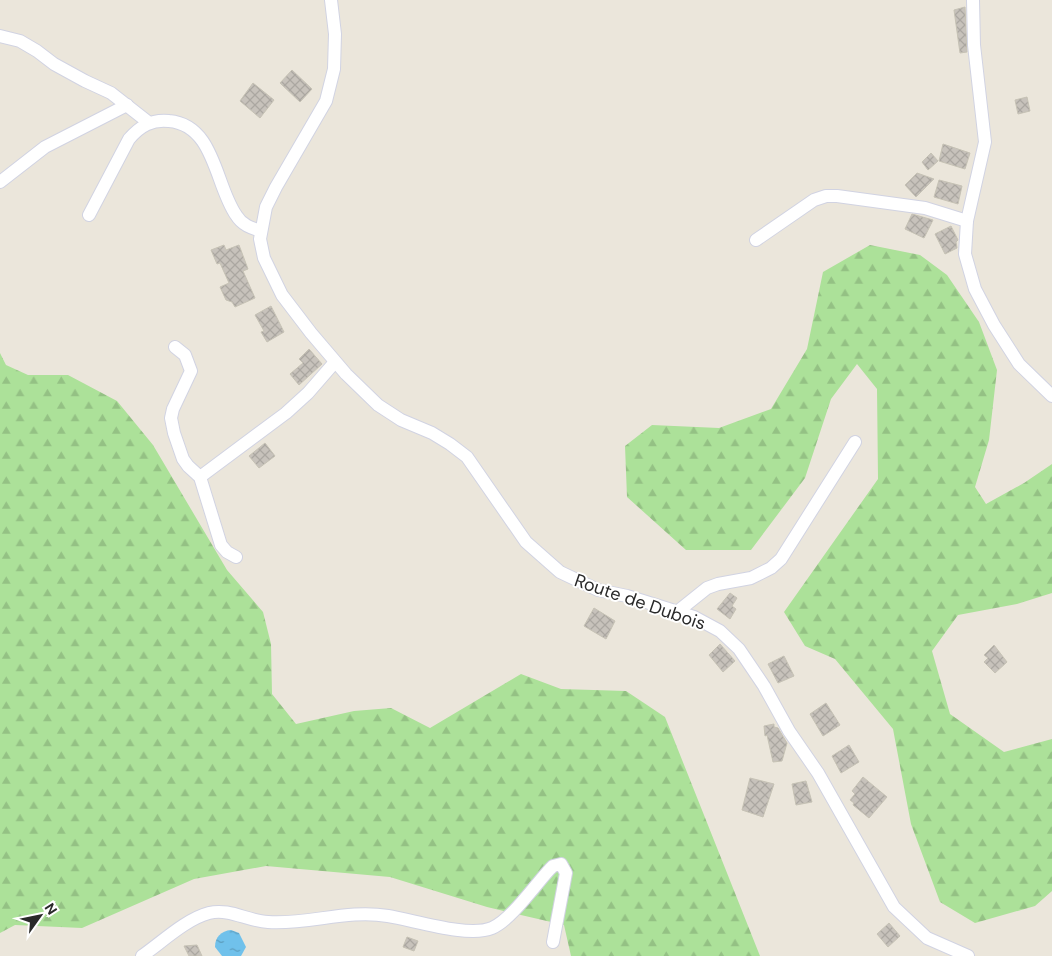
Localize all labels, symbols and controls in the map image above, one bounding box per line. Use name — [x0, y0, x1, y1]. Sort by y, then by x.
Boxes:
street label: Route de Dubois — [571, 568, 709, 636]
north arrow — [15, 891, 65, 941]
text: N — [41, 900, 61, 918]

